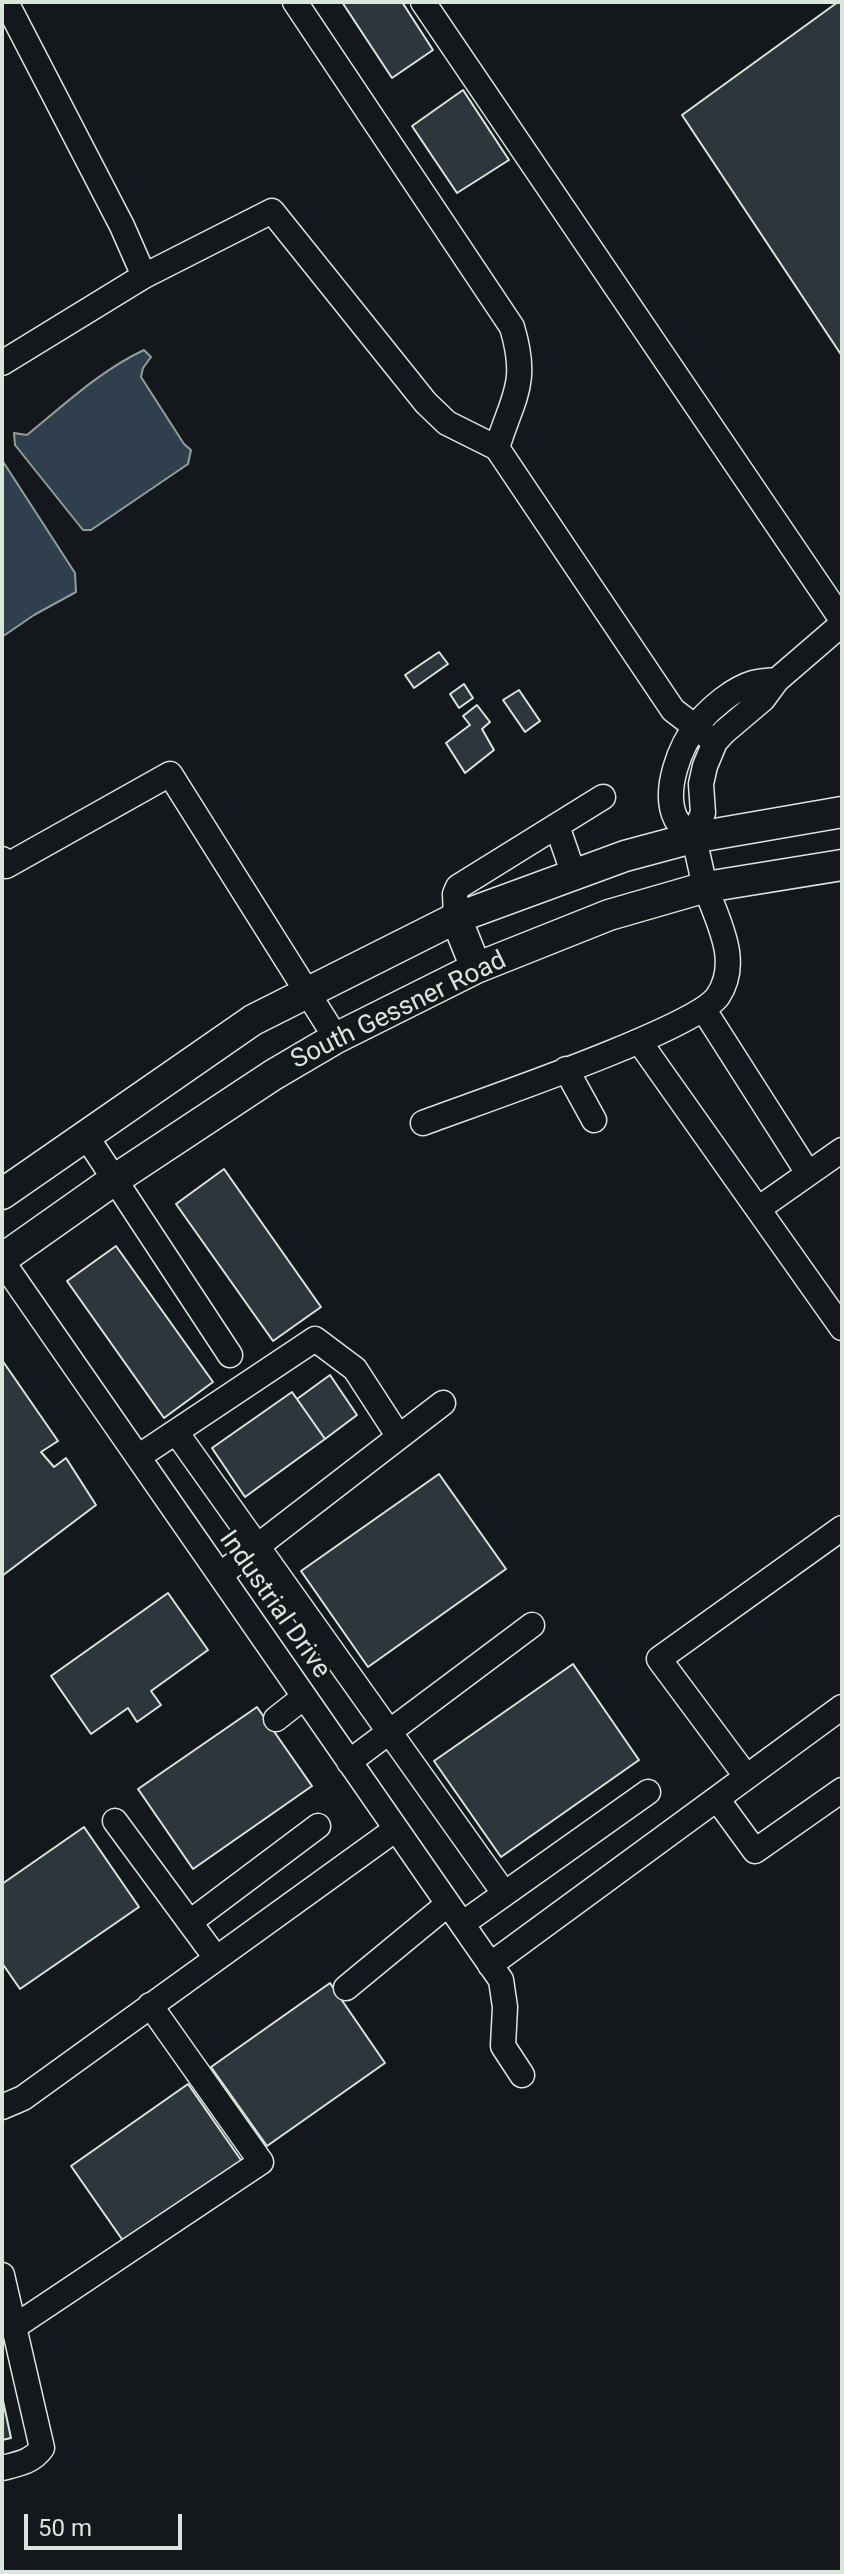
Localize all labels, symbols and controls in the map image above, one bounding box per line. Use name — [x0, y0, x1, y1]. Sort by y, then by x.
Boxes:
street label: South Gessner Road — [286, 945, 512, 1077]
street label: Industrial Drive — [212, 1525, 336, 1685]
scale bar — [28, 2498, 186, 2548]
text: 50 m — [38, 2514, 92, 2542]

